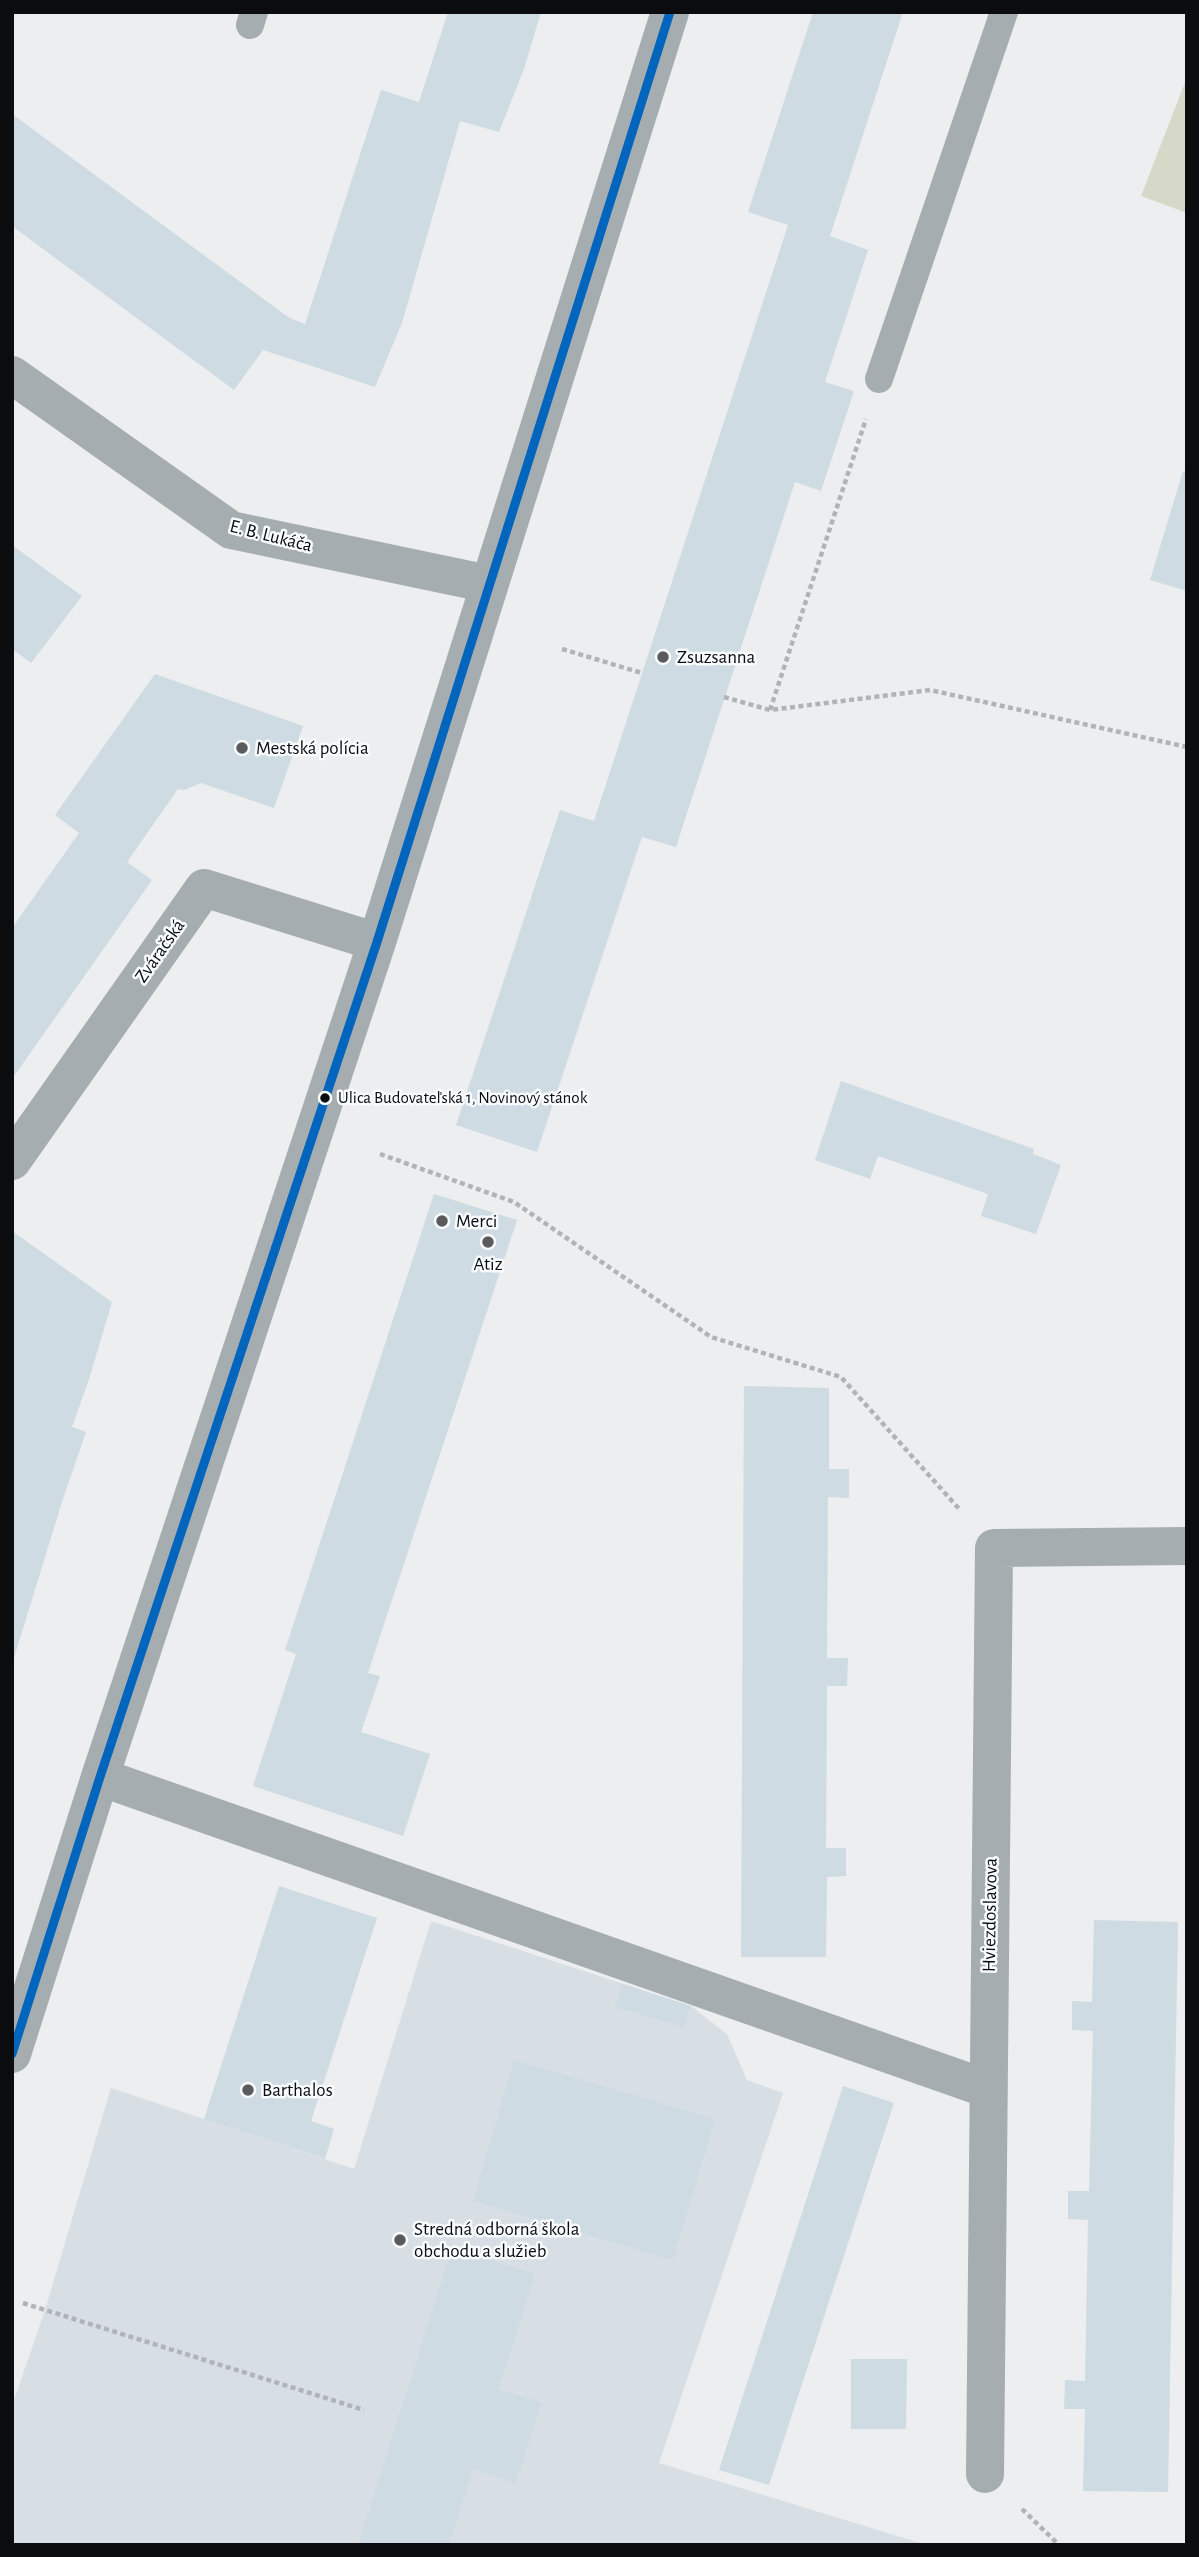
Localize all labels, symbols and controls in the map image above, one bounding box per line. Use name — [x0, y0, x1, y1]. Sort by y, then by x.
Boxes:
street label: E. B. Lukáča — [227, 515, 315, 557]
place label: Zsuzsanna — [677, 646, 755, 668]
marker: Zsuzsanna — [655, 649, 671, 665]
place label: Mestská polícia — [256, 737, 369, 759]
marker: Mestská polícia — [234, 740, 250, 756]
street label: Zváračská — [130, 915, 190, 987]
place label: Ulica Budovateľská 1, Novinový stánok — [338, 1088, 587, 1108]
marker: Ulica Budovateľská 1, Novinový stánok — [318, 1091, 332, 1105]
place label: Merci — [456, 1210, 497, 1232]
marker: Merci — [434, 1213, 450, 1229]
marker: Atiz — [480, 1234, 496, 1250]
place label: Atiz — [473, 1253, 503, 1275]
street label: Hviezdoslavova — [978, 1858, 1002, 1972]
place label: Barthalos — [262, 2079, 333, 2101]
marker: Barthalos — [240, 2082, 256, 2098]
place label: Stredná odborná škola obchodu a služieb — [414, 2218, 580, 2262]
marker: Stredná odborná škola obchodu a služieb — [392, 2232, 408, 2248]

